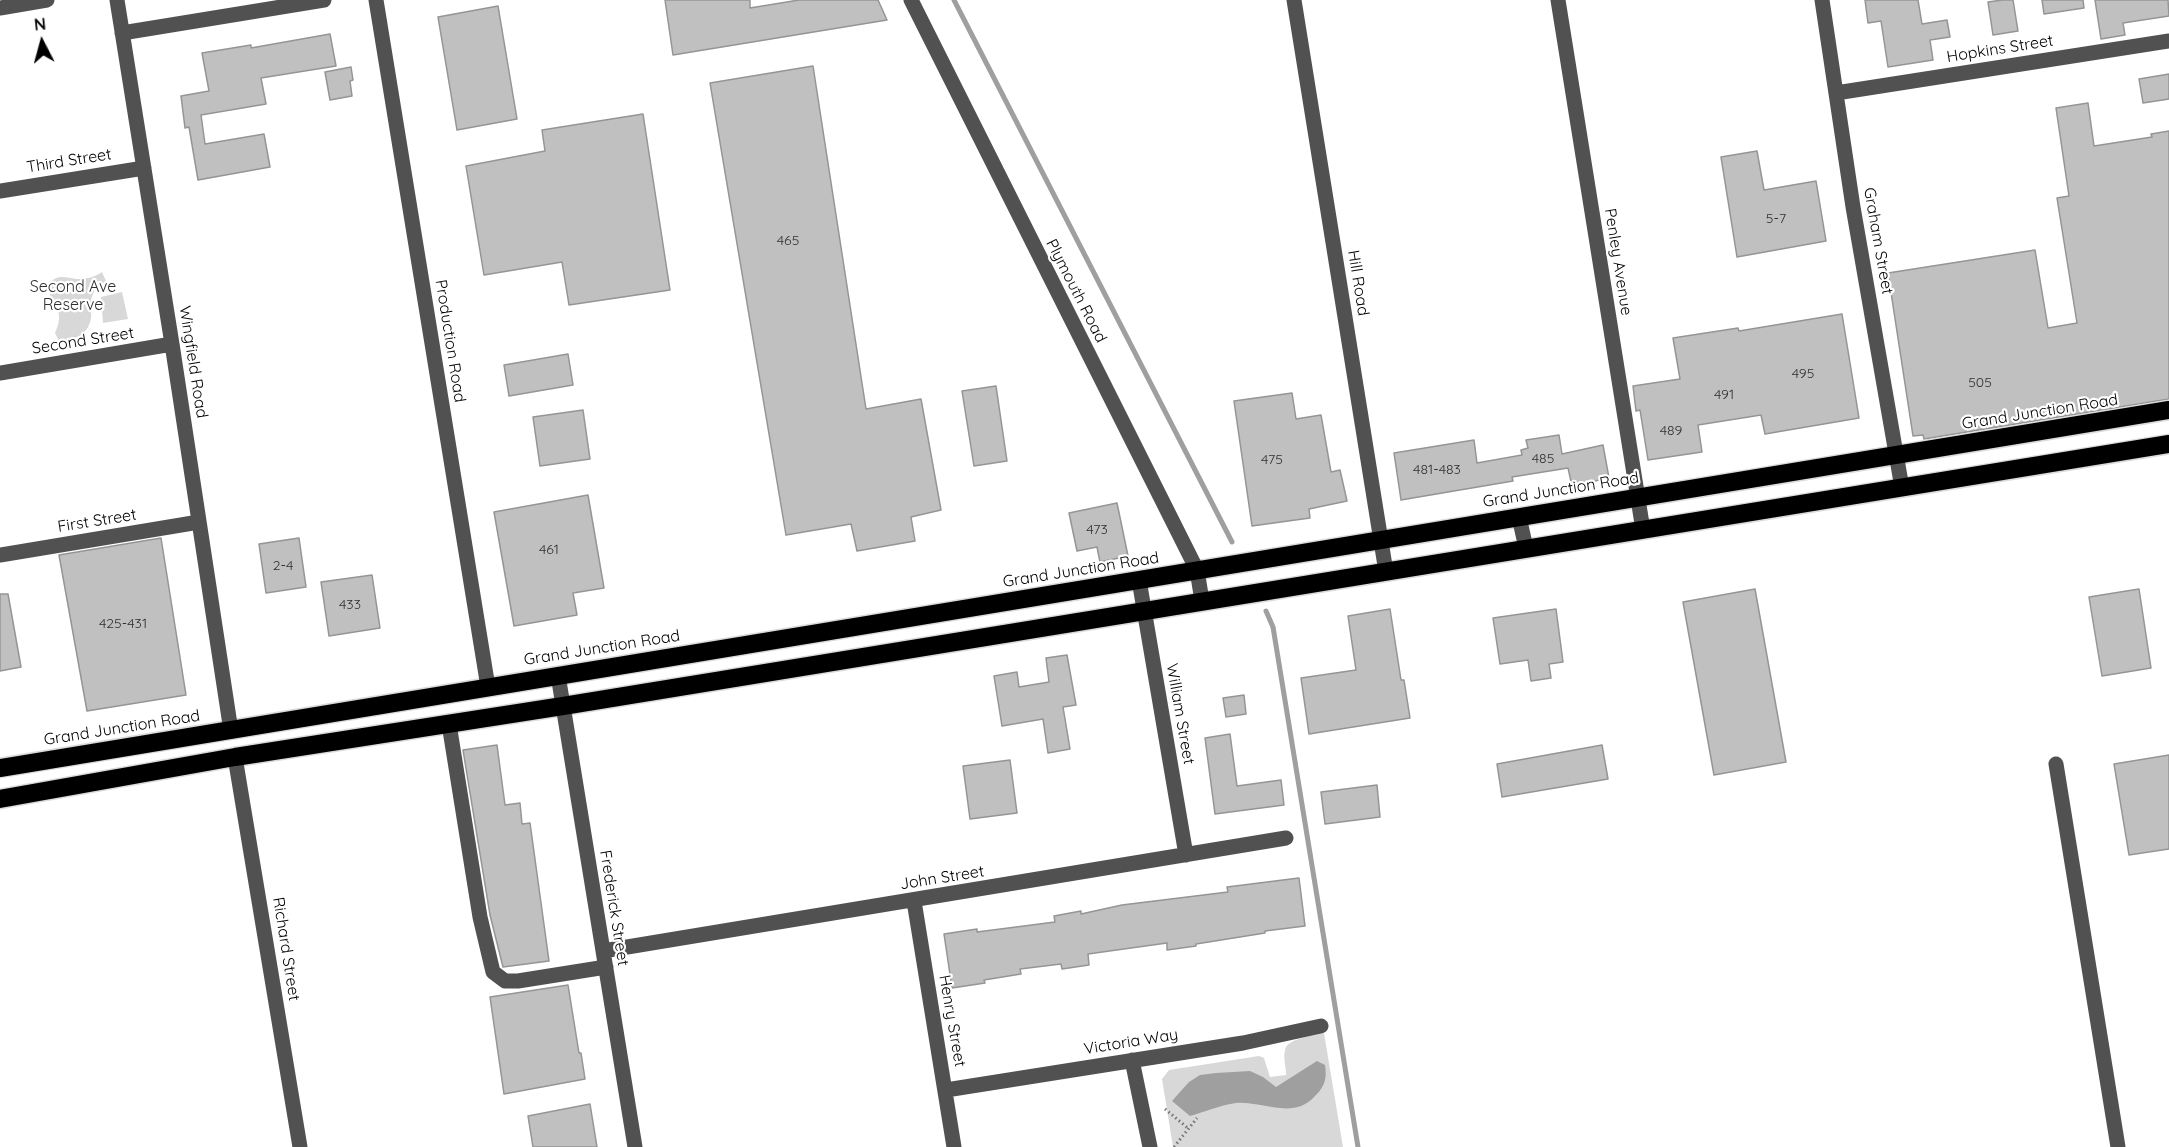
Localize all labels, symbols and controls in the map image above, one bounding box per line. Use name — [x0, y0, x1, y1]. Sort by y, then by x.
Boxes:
north arrow — [12, 12, 72, 72]
text: N — [33, 14, 47, 35]
street label: Hopkins Street — [1945, 31, 2055, 67]
street label: Third Street — [25, 145, 113, 177]
street label: Graham Street — [1859, 186, 1897, 296]
street label: Penley Avenue — [1600, 207, 1636, 317]
house number: 5-7 — [1766, 211, 1786, 227]
house number: 465 — [777, 233, 799, 249]
street label: Plymouth Road — [1042, 236, 1110, 346]
street label: Hill Road — [1343, 249, 1373, 317]
park label: Second Ave Reserve — [30, 277, 116, 315]
street label: Production Road — [431, 278, 469, 404]
street label: Wingfield Road — [175, 304, 211, 420]
street label: Second Street — [31, 323, 135, 359]
house number: 495 — [1792, 366, 1814, 382]
house number: 505 — [1968, 375, 1992, 391]
house number: 491 — [1714, 387, 1734, 403]
street label: Grand Junction Road — [1961, 390, 2119, 434]
house number: 489 — [1660, 423, 1682, 439]
house number: 485 — [1532, 451, 1554, 467]
house number: 475 — [1261, 452, 1283, 468]
house number: 481-483 — [1413, 462, 1461, 478]
street label: Grand Junction Road — [1482, 468, 1640, 512]
street label: First Street — [56, 505, 138, 537]
house number: 473 — [1086, 522, 1108, 538]
house number: 461 — [539, 542, 559, 558]
street label: Grand Junction Road — [1002, 548, 1160, 592]
house number: 2-4 — [273, 558, 293, 574]
house number: 433 — [339, 597, 361, 613]
house number: 425-431 — [99, 616, 147, 632]
street label: Grand Junction Road — [523, 626, 681, 670]
street label: William Street — [1162, 662, 1198, 766]
street label: Grand Junction Road — [43, 706, 201, 750]
street label: Frederick Street — [595, 849, 633, 967]
street label: John Street — [898, 862, 986, 894]
street label: Richard Street — [268, 896, 304, 1002]
street label: Henry Street — [934, 973, 970, 1069]
street label: Victoria Way — [1083, 1025, 1179, 1059]

